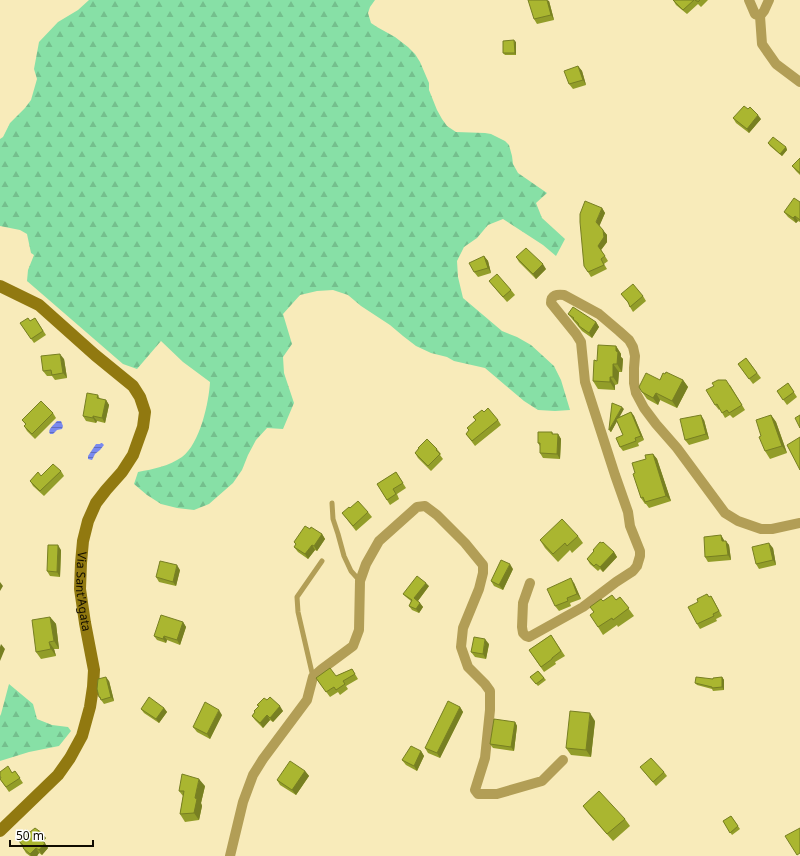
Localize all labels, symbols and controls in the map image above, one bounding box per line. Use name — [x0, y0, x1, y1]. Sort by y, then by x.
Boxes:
street label: Via Sant'Agata — [72, 551, 95, 633]
scale bar — [10, 822, 93, 848]
text: 50 m — [16, 827, 44, 844]

